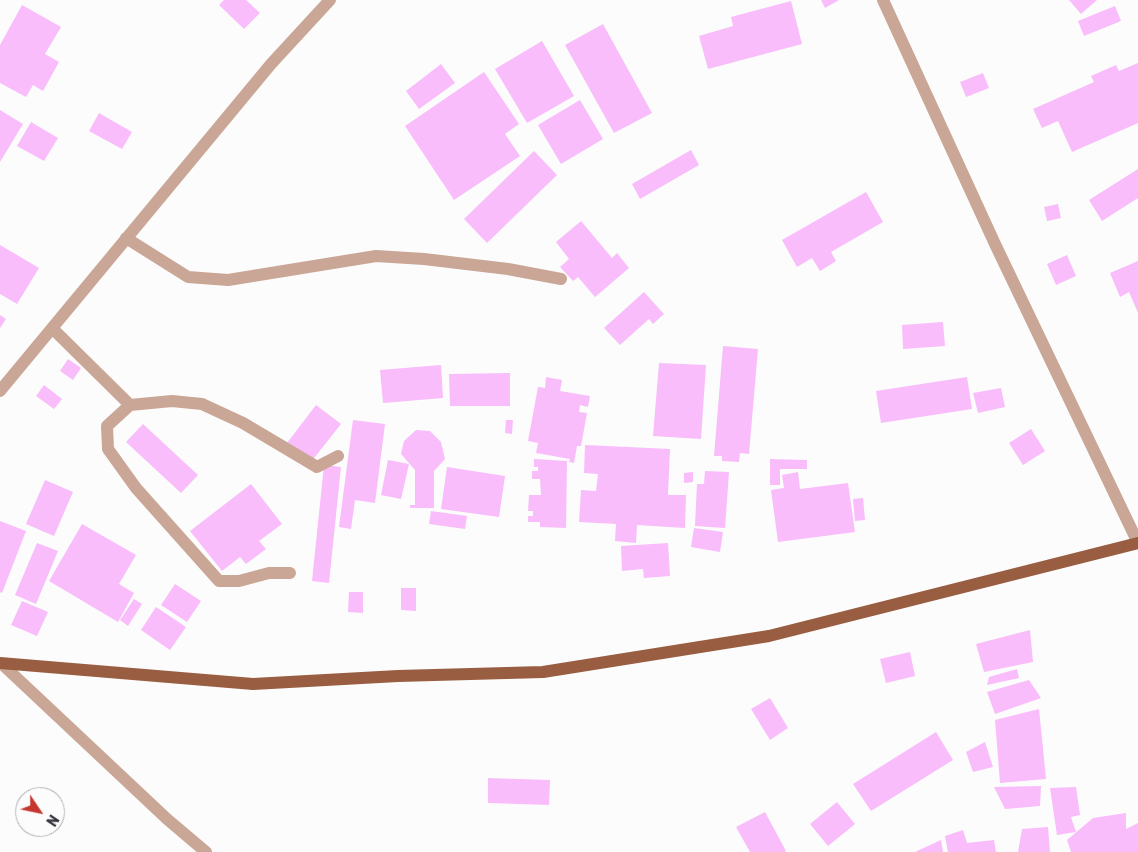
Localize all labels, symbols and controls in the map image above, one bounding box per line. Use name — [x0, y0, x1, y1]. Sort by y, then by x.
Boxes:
north arrow — [15, 787, 65, 837]
text: N — [42, 811, 62, 829]

